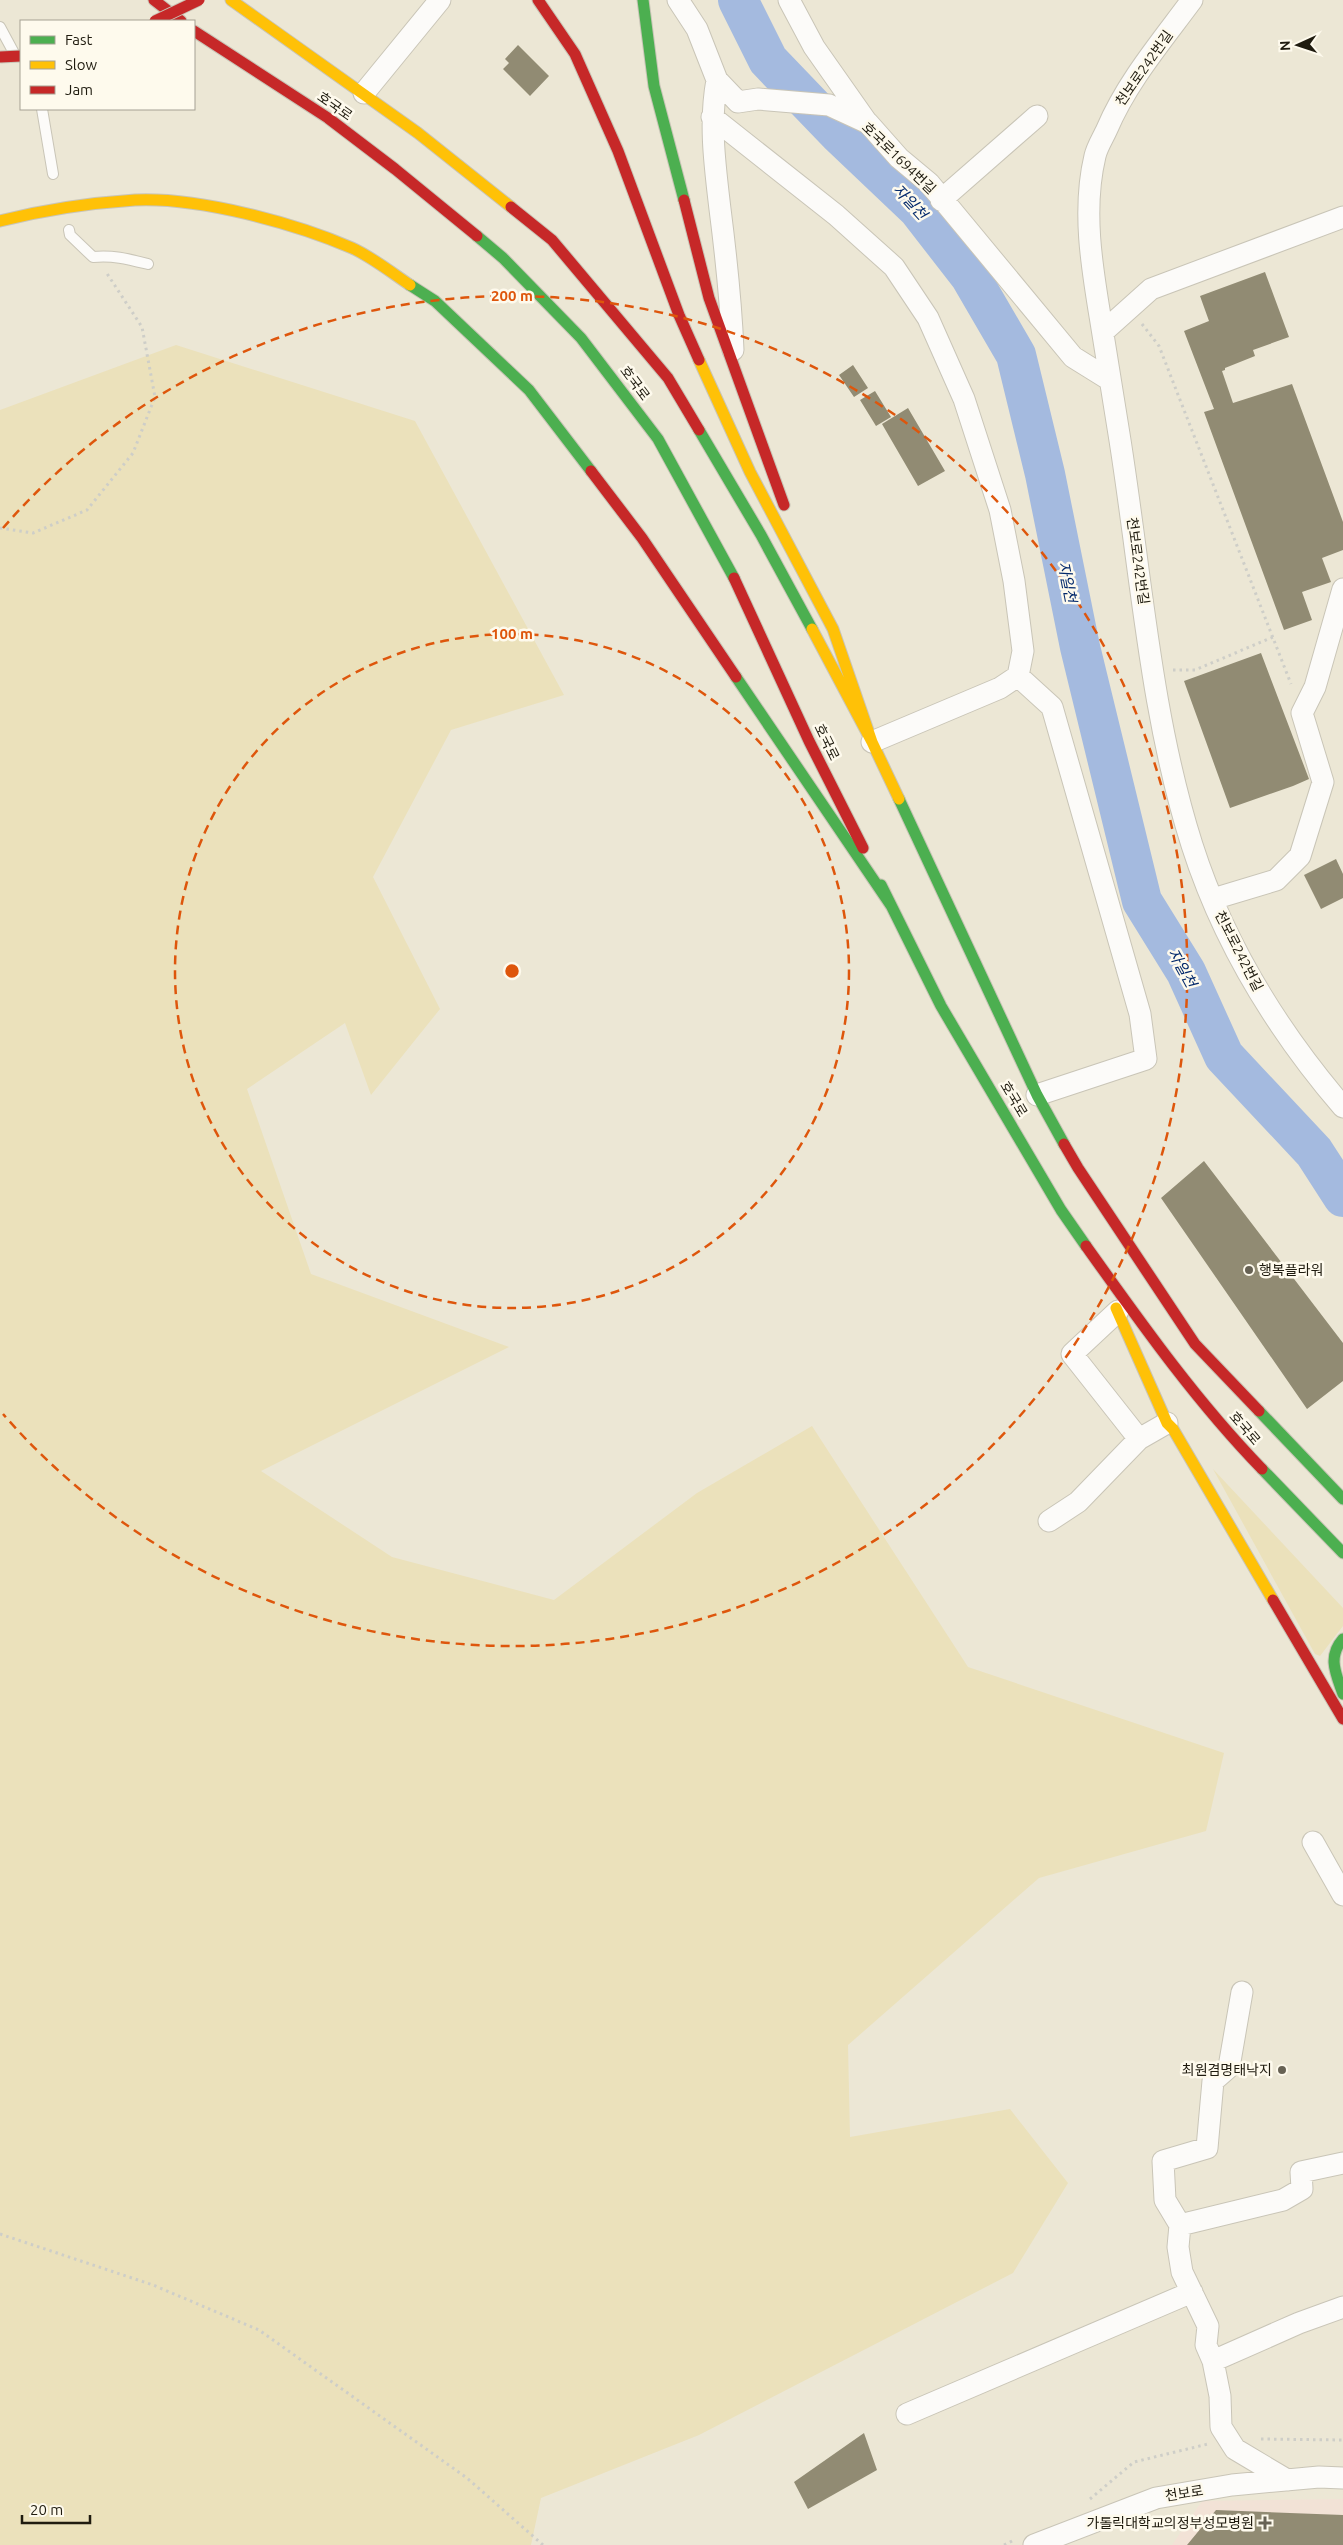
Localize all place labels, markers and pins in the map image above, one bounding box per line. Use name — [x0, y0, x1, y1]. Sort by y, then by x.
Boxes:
centre of rings — [503, 962, 521, 980]
place label: 행복플라워 — [1259, 1262, 1323, 1278]
marker: 행복플라워 — [1243, 1264, 1255, 1276]
place label: 최원겸명태낙지 — [1182, 2062, 1272, 2078]
marker: 최원겸명태낙지 — [1276, 2064, 1288, 2076]
place label: 가톨릭대학교의정부성모병원 — [1087, 2515, 1254, 2531]
marker: 가톨릭대학교의정부성모병원 — [1258, 2516, 1272, 2530]

